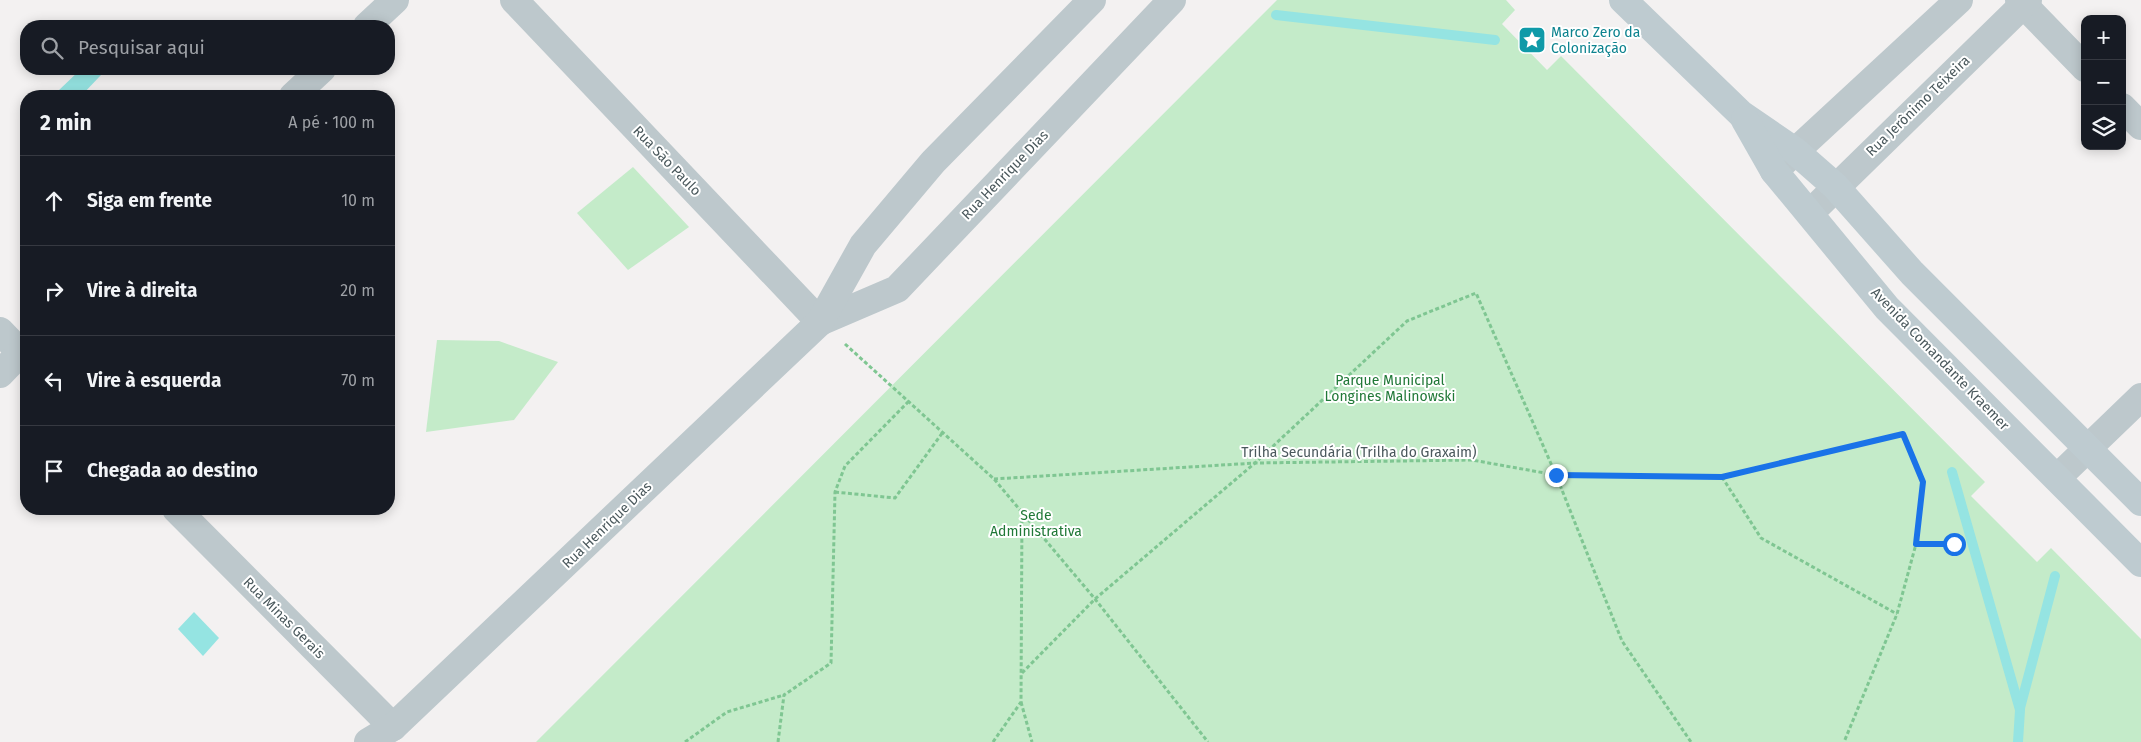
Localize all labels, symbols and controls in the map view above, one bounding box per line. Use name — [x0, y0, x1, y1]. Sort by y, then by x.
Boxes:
map controls — [2081, 15, 2126, 150]
button: + — [2081, 15, 2126, 60]
search box — [20, 20, 395, 75]
place label: Marco Zero da Colonização — [1551, 24, 1640, 57]
place icon: Marco Zero da Colonização — [1517, 25, 1547, 55]
icon: search — [38, 34, 66, 62]
text: Pesquisar aqui — [78, 36, 205, 59]
street label: Rua Jerônimo Teixeira — [1863, 52, 1973, 160]
button: − — [2081, 60, 2126, 105]
button: layers — [2081, 105, 2126, 150]
text: 2 min — [40, 110, 92, 136]
text: A pé · 100 m — [288, 113, 375, 132]
street label: Rua São Paulo — [629, 123, 705, 199]
street label: Rua Henrique Dias — [958, 127, 1052, 223]
icon: ahead — [40, 187, 68, 215]
text: Siga em frente — [87, 189, 212, 212]
text: 10 m — [341, 191, 375, 210]
icon: right — [40, 277, 68, 305]
text: Vire à direita — [87, 279, 197, 302]
text: 20 m — [340, 281, 375, 300]
street label: Avenida Comandante Kraemer — [1867, 284, 2013, 434]
icon: left — [40, 367, 68, 395]
text: Vire à esquerda — [87, 369, 221, 392]
text: 70 m — [341, 371, 375, 390]
park label: Parque Municipal Longines Malinowski — [1325, 372, 1455, 405]
street label: Trilha Secundária (Trilha do Graxaim) — [1241, 444, 1477, 461]
icon: arrive — [40, 457, 68, 485]
text: Chegada ao destino — [87, 459, 258, 482]
route end — [1545, 464, 1568, 487]
street label: Rua Henrique Dias — [559, 478, 655, 572]
park label: Sede Administrativa — [990, 507, 1082, 540]
route start — [1943, 533, 1966, 556]
street label: Rua Minas Gerais — [240, 574, 329, 663]

